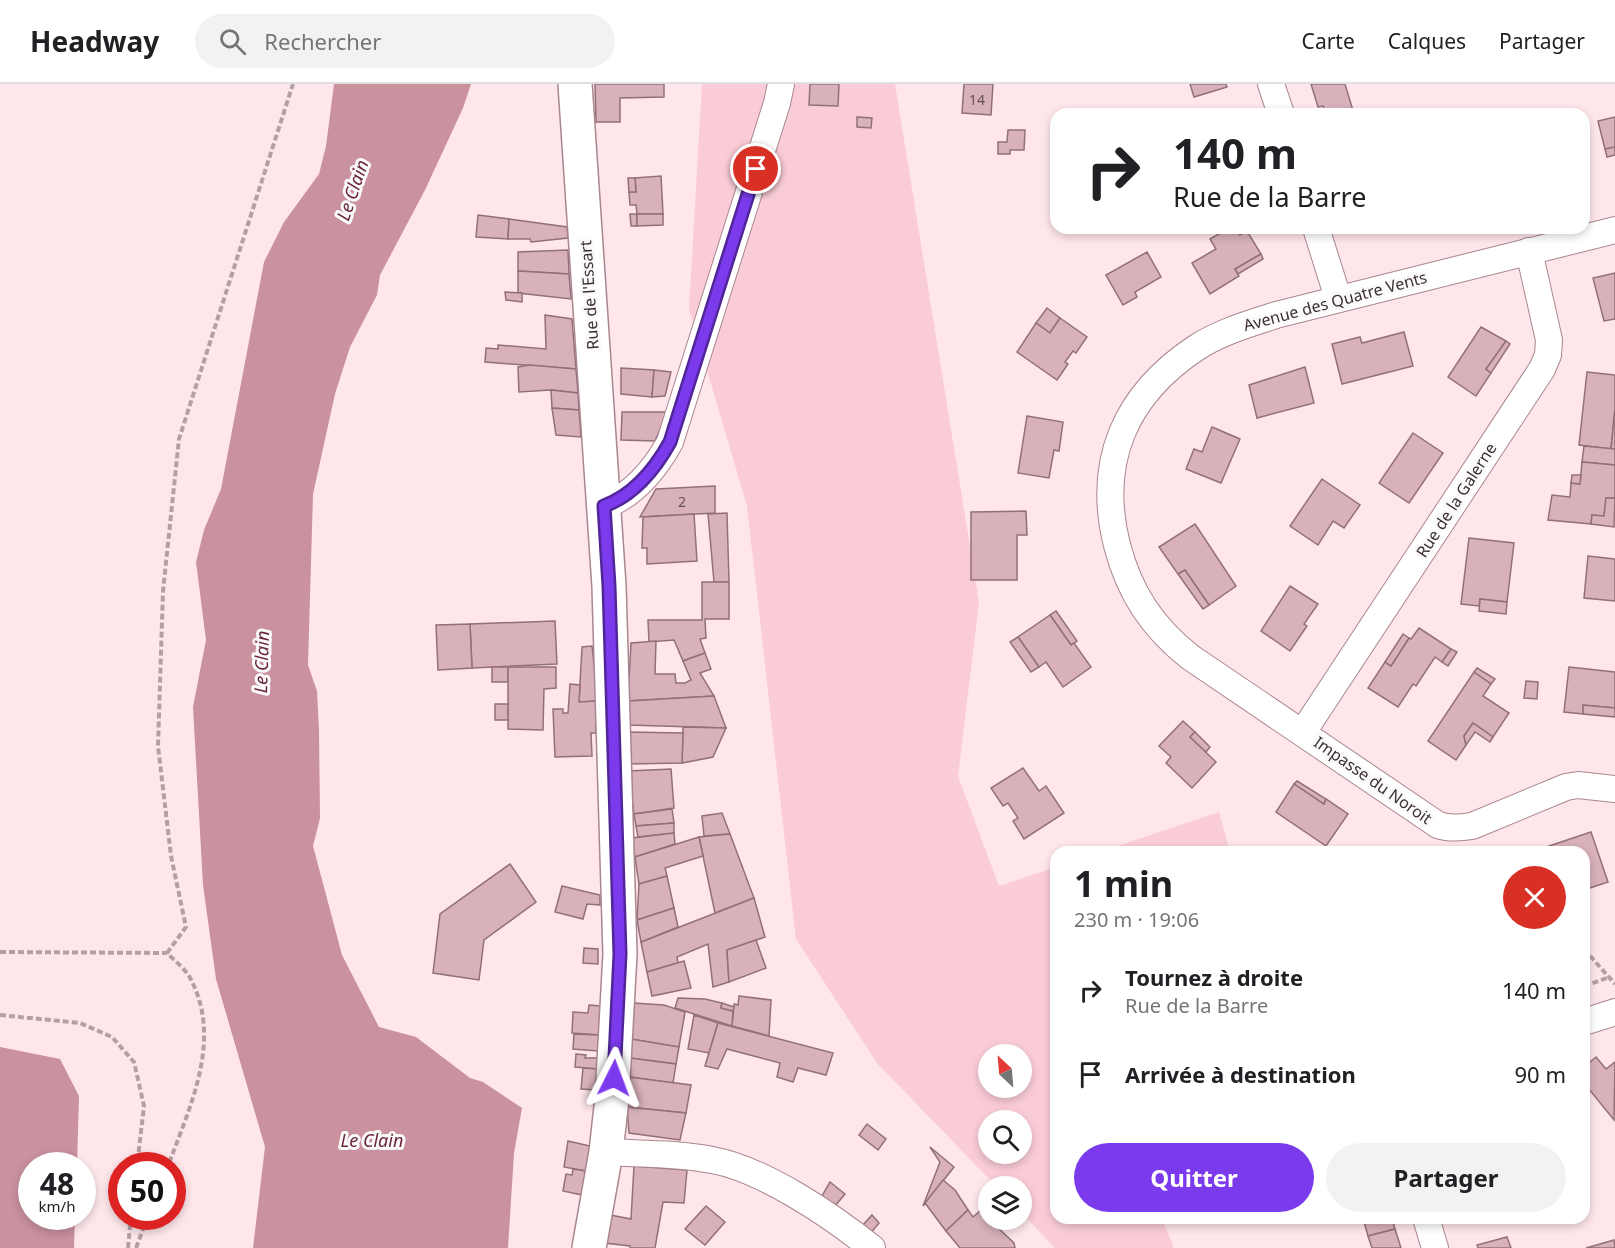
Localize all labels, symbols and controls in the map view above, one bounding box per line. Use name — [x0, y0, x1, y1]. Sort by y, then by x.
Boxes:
search box — [195, 14, 615, 68]
text: Headway — [30, 22, 159, 60]
icon: search — [216, 25, 249, 58]
text: Rechercher — [264, 26, 381, 56]
text: Carte — [1302, 27, 1355, 55]
text: Calques — [1388, 27, 1466, 55]
text: Partager — [1499, 27, 1585, 55]
house number: 14 — [969, 90, 985, 109]
text: 140 m — [1173, 124, 1297, 181]
icon: right — [1074, 132, 1152, 210]
pin — [730, 143, 781, 194]
icon: arrive — [739, 152, 772, 185]
water label: Le Clain — [330, 156, 374, 224]
text: Rue de la Barre — [1173, 178, 1366, 215]
street label: Rue de l'Essart — [574, 239, 604, 350]
street label: Avenue des Quatre Vents — [1241, 266, 1429, 336]
street label: Rue de la Galerne — [1411, 438, 1501, 562]
house number: 2 — [678, 492, 686, 511]
water label: Le Clain — [248, 630, 274, 694]
street label: Impasse du Noroit — [1310, 731, 1437, 829]
text: 1 min — [1074, 859, 1173, 908]
button: close — [1503, 866, 1566, 929]
text: 230 m · 19:06 — [1074, 906, 1199, 933]
text: Tournez à droite — [1125, 962, 1303, 992]
icon: right — [1074, 974, 1107, 1007]
text: 140 m — [1502, 975, 1566, 1005]
text: Rue de la Barre — [1125, 992, 1268, 1019]
north arrow — [978, 1044, 1032, 1098]
map controls — [978, 1044, 1032, 1230]
position arrow — [582, 1046, 646, 1110]
icon: arrive — [1074, 1058, 1107, 1091]
text: Arrivée à destination — [1125, 1059, 1356, 1089]
text: 90 m — [1515, 1059, 1566, 1089]
button: search — [978, 1110, 1032, 1164]
water label: Le Clain — [341, 1128, 403, 1152]
button: Quitter — [1074, 1143, 1314, 1212]
button: Partager — [1326, 1143, 1566, 1212]
speed limit sign: 50 — [108, 1152, 186, 1230]
text: 48 — [40, 1163, 74, 1204]
button: layers — [978, 1176, 1032, 1230]
text: km/h — [39, 1196, 75, 1216]

